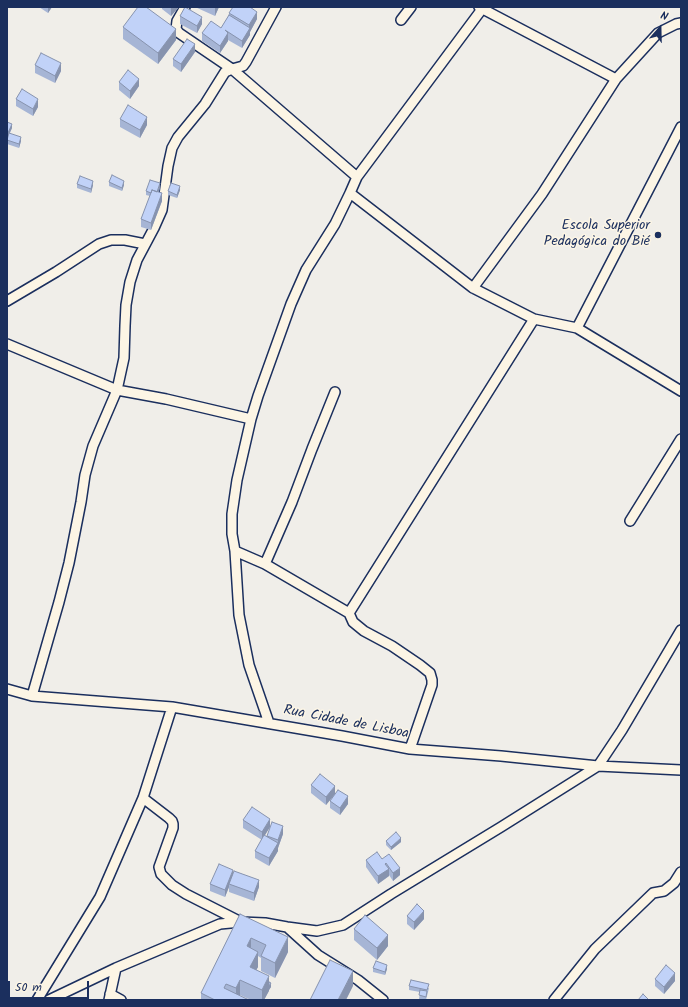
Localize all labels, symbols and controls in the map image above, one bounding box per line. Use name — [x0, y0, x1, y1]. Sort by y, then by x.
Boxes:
text: N — [658, 7, 670, 26]
north arrow — [640, 8, 680, 48]
place label: Escola Superior Pedagógica do Bié — [544, 219, 650, 252]
marker: Escola Superior Pedagógica do Bié — [653, 230, 663, 240]
street label: Rua Cidade de Lisboa — [282, 703, 410, 743]
scale bar — [10, 973, 91, 999]
text: 50 m — [15, 978, 42, 997]

